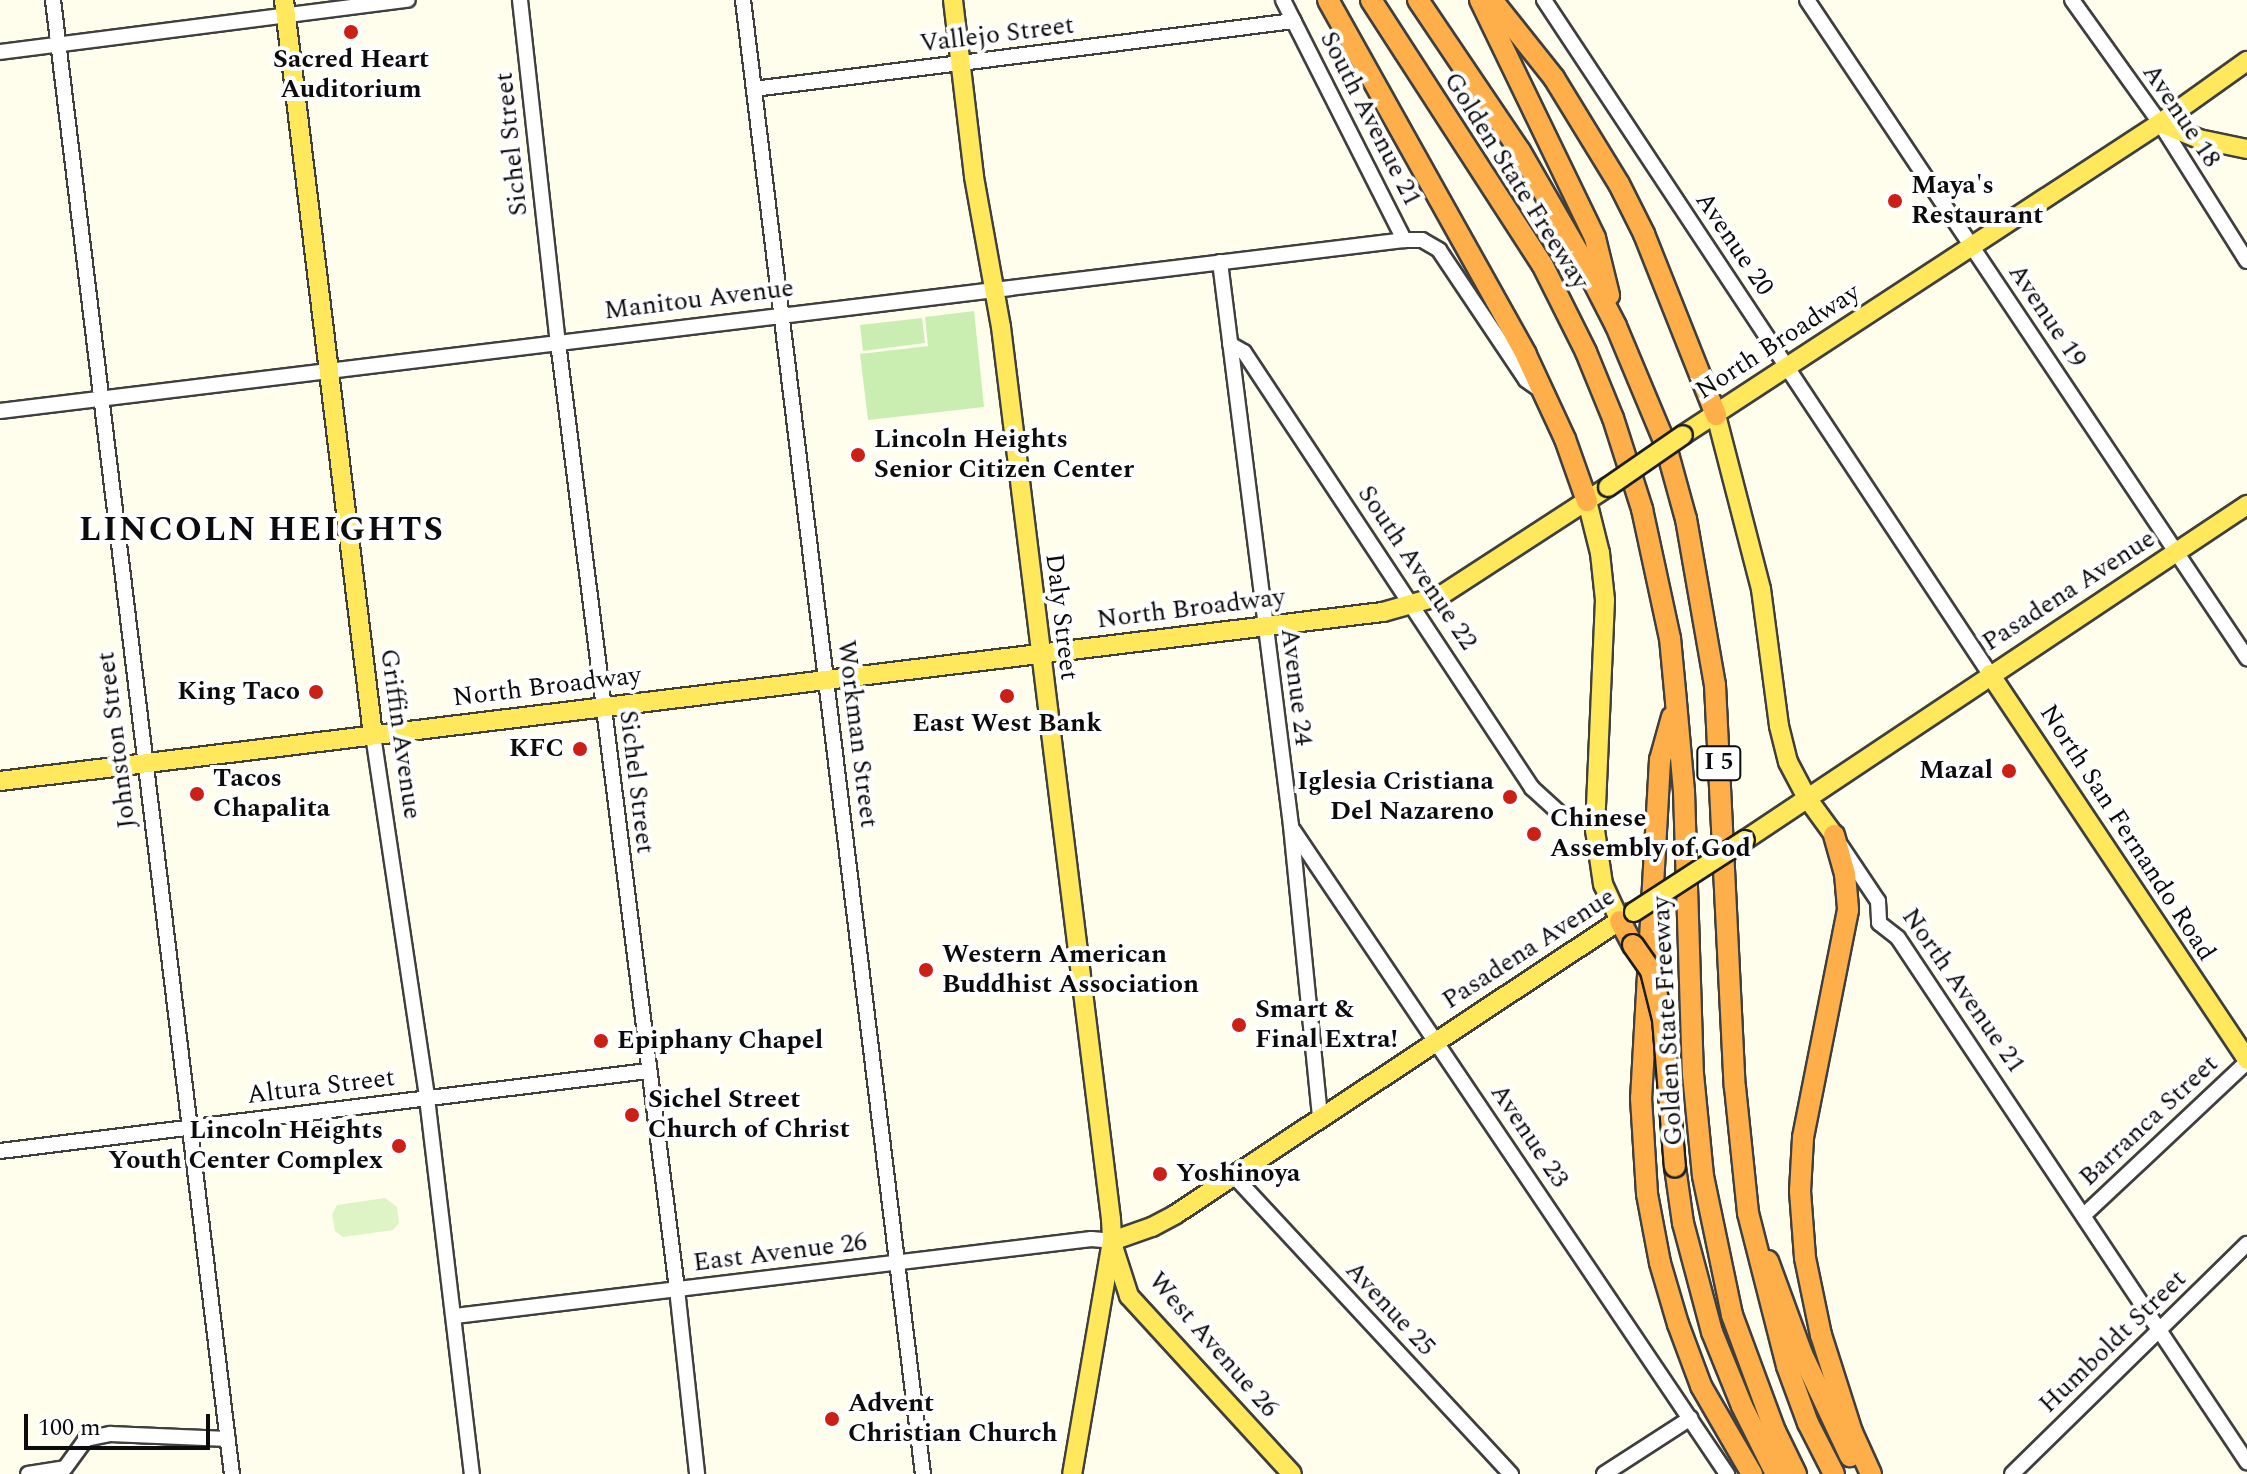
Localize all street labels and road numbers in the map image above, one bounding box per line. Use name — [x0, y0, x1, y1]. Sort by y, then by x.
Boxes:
street label: Vallejo Street — [918, 10, 1076, 60]
street label: South Avenue 21 — [1312, 26, 1428, 212]
street label: Avenue 18 — [2135, 58, 2227, 174]
street label: Golden State Freeway — [1437, 67, 1595, 295]
street label: Sichel Street — [489, 71, 535, 217]
street label: Avenue 20 — [1688, 186, 1780, 302]
street label: Avenue 19 — [2001, 258, 2093, 374]
street label: Manitou Avenue — [602, 273, 796, 327]
street label: North Broadway — [1690, 277, 1866, 407]
street label: South Avenue 22 — [1350, 480, 1484, 656]
street label: Pasadena Avenue — [1977, 523, 2161, 659]
street label: Daly Street — [1038, 552, 1084, 682]
street label: North Broadway — [1095, 582, 1287, 636]
street label: Avenue 24 — [1273, 626, 1319, 748]
street label: Workman Street — [830, 638, 884, 830]
street label: Griffin Avenue — [373, 647, 427, 821]
street label: Johnston Street — [91, 650, 143, 830]
street label: North Broadway — [451, 660, 643, 714]
street label: North San Fernando Road — [2032, 699, 2222, 967]
street label: Sichel Street — [612, 708, 660, 856]
road number: I 5 — [1695, 743, 1743, 783]
street label: Pasadena Avenue — [1437, 881, 1621, 1017]
street label: Golden State Freeway — [1646, 895, 1690, 1147]
street label: North Avenue 21 — [1894, 902, 2032, 1080]
street label: Barranca Street — [2073, 1049, 2225, 1193]
street label: Altura Street — [245, 1062, 397, 1112]
street label: Avenue 23 — [1483, 1078, 1575, 1194]
street label: East Avenue 26 — [691, 1227, 869, 1279]
street label: Avenue 25 — [1338, 1255, 1442, 1363]
street label: Humboldt Street — [2033, 1264, 2193, 1420]
street label: West Avenue 26 — [1141, 1266, 1285, 1424]

